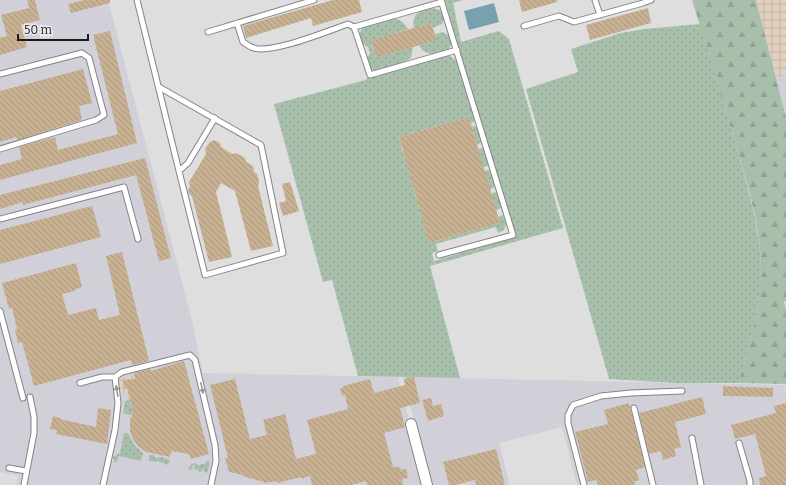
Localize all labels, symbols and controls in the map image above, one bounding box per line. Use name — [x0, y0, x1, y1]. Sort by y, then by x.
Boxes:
scale bar — [18, 16, 88, 42]
text: 50 m — [24, 23, 53, 37]
one-way arrow — [199, 382, 205, 395]
one-way arrow — [114, 385, 120, 397]

